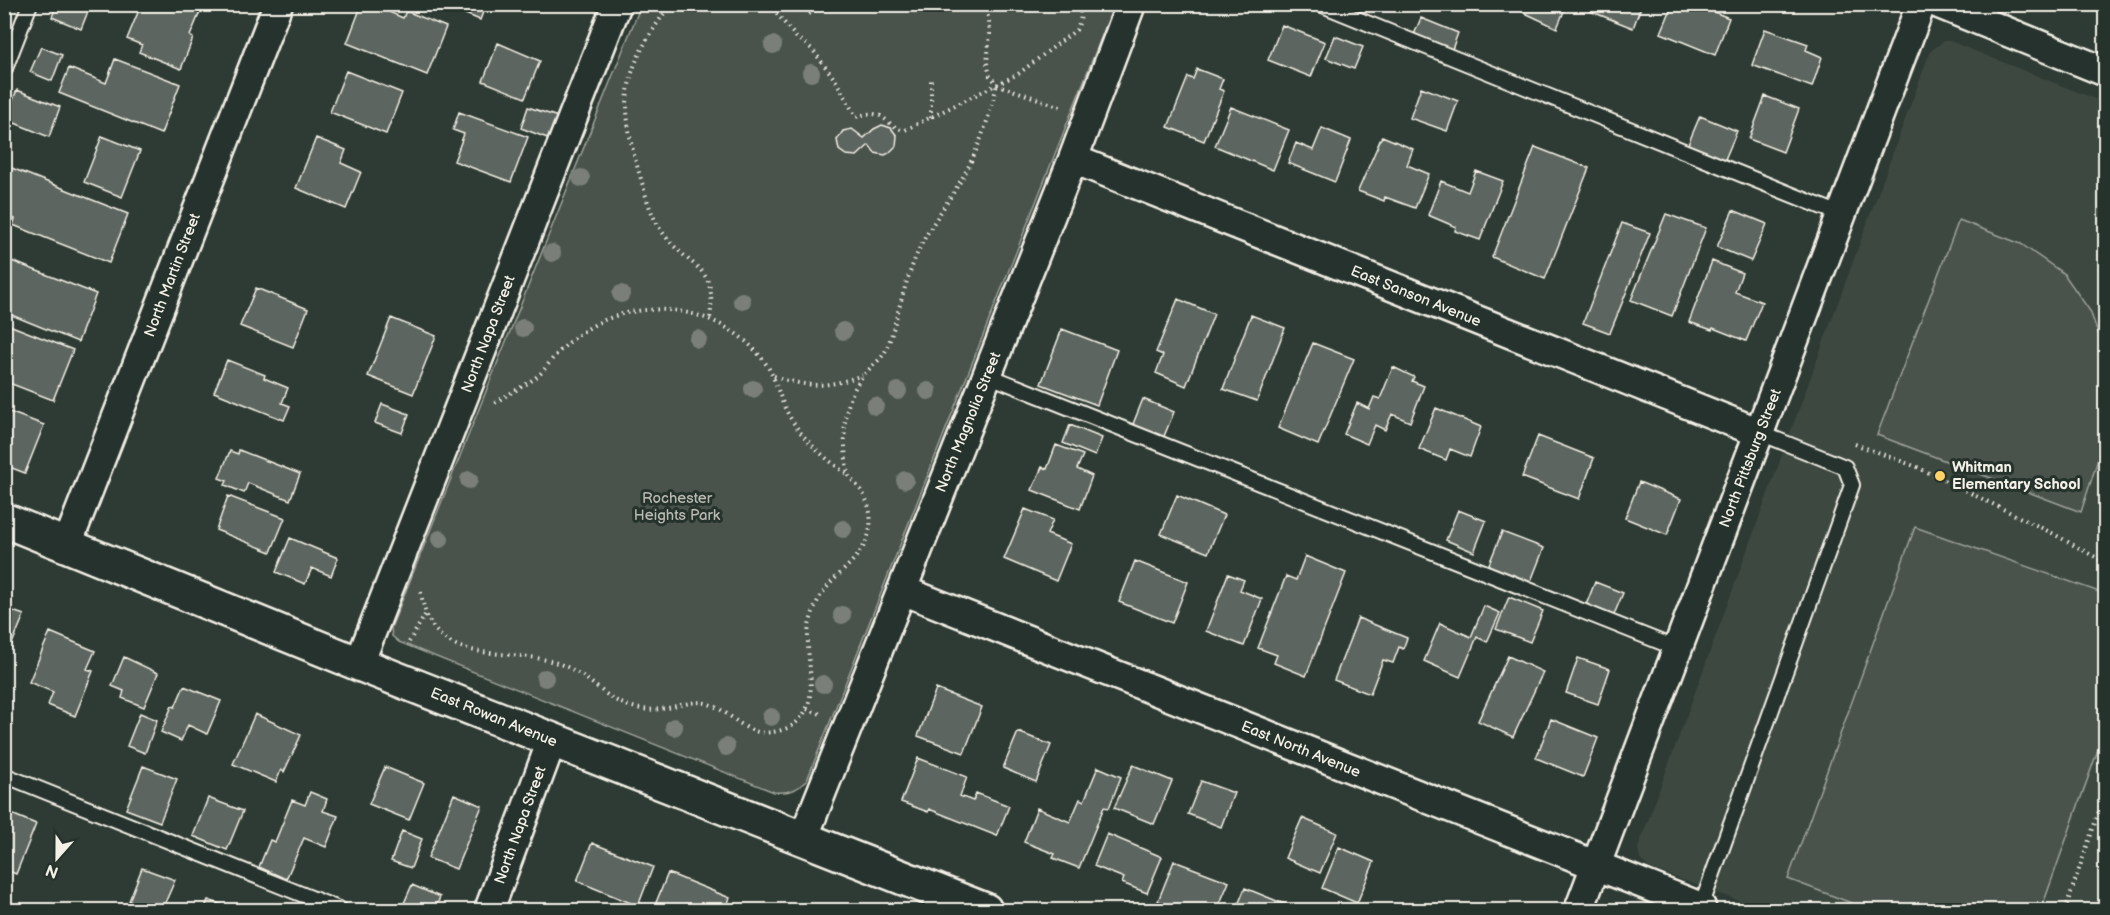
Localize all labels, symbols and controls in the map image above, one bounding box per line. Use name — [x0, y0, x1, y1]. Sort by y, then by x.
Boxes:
street label: North Martin Street — [140, 210, 205, 340]
street label: East Sanson Avenue — [1348, 262, 1484, 331]
street label: North Napa Street — [457, 272, 520, 396]
street label: North Magnolia Street — [932, 349, 1005, 495]
street label: North Pittsburg Street — [1715, 386, 1786, 530]
place label: Whitman Elementary School — [1952, 458, 2080, 494]
marker: Whitman Elementary School — [1933, 469, 1947, 483]
park label: Rochester Heights Park — [634, 489, 721, 525]
street label: East Rowan Avenue — [428, 683, 560, 752]
street label: East North Avenue — [1238, 717, 1363, 782]
street label: North Napa Street — [490, 763, 551, 887]
north arrow — [27, 828, 87, 888]
text: N — [43, 860, 61, 882]

